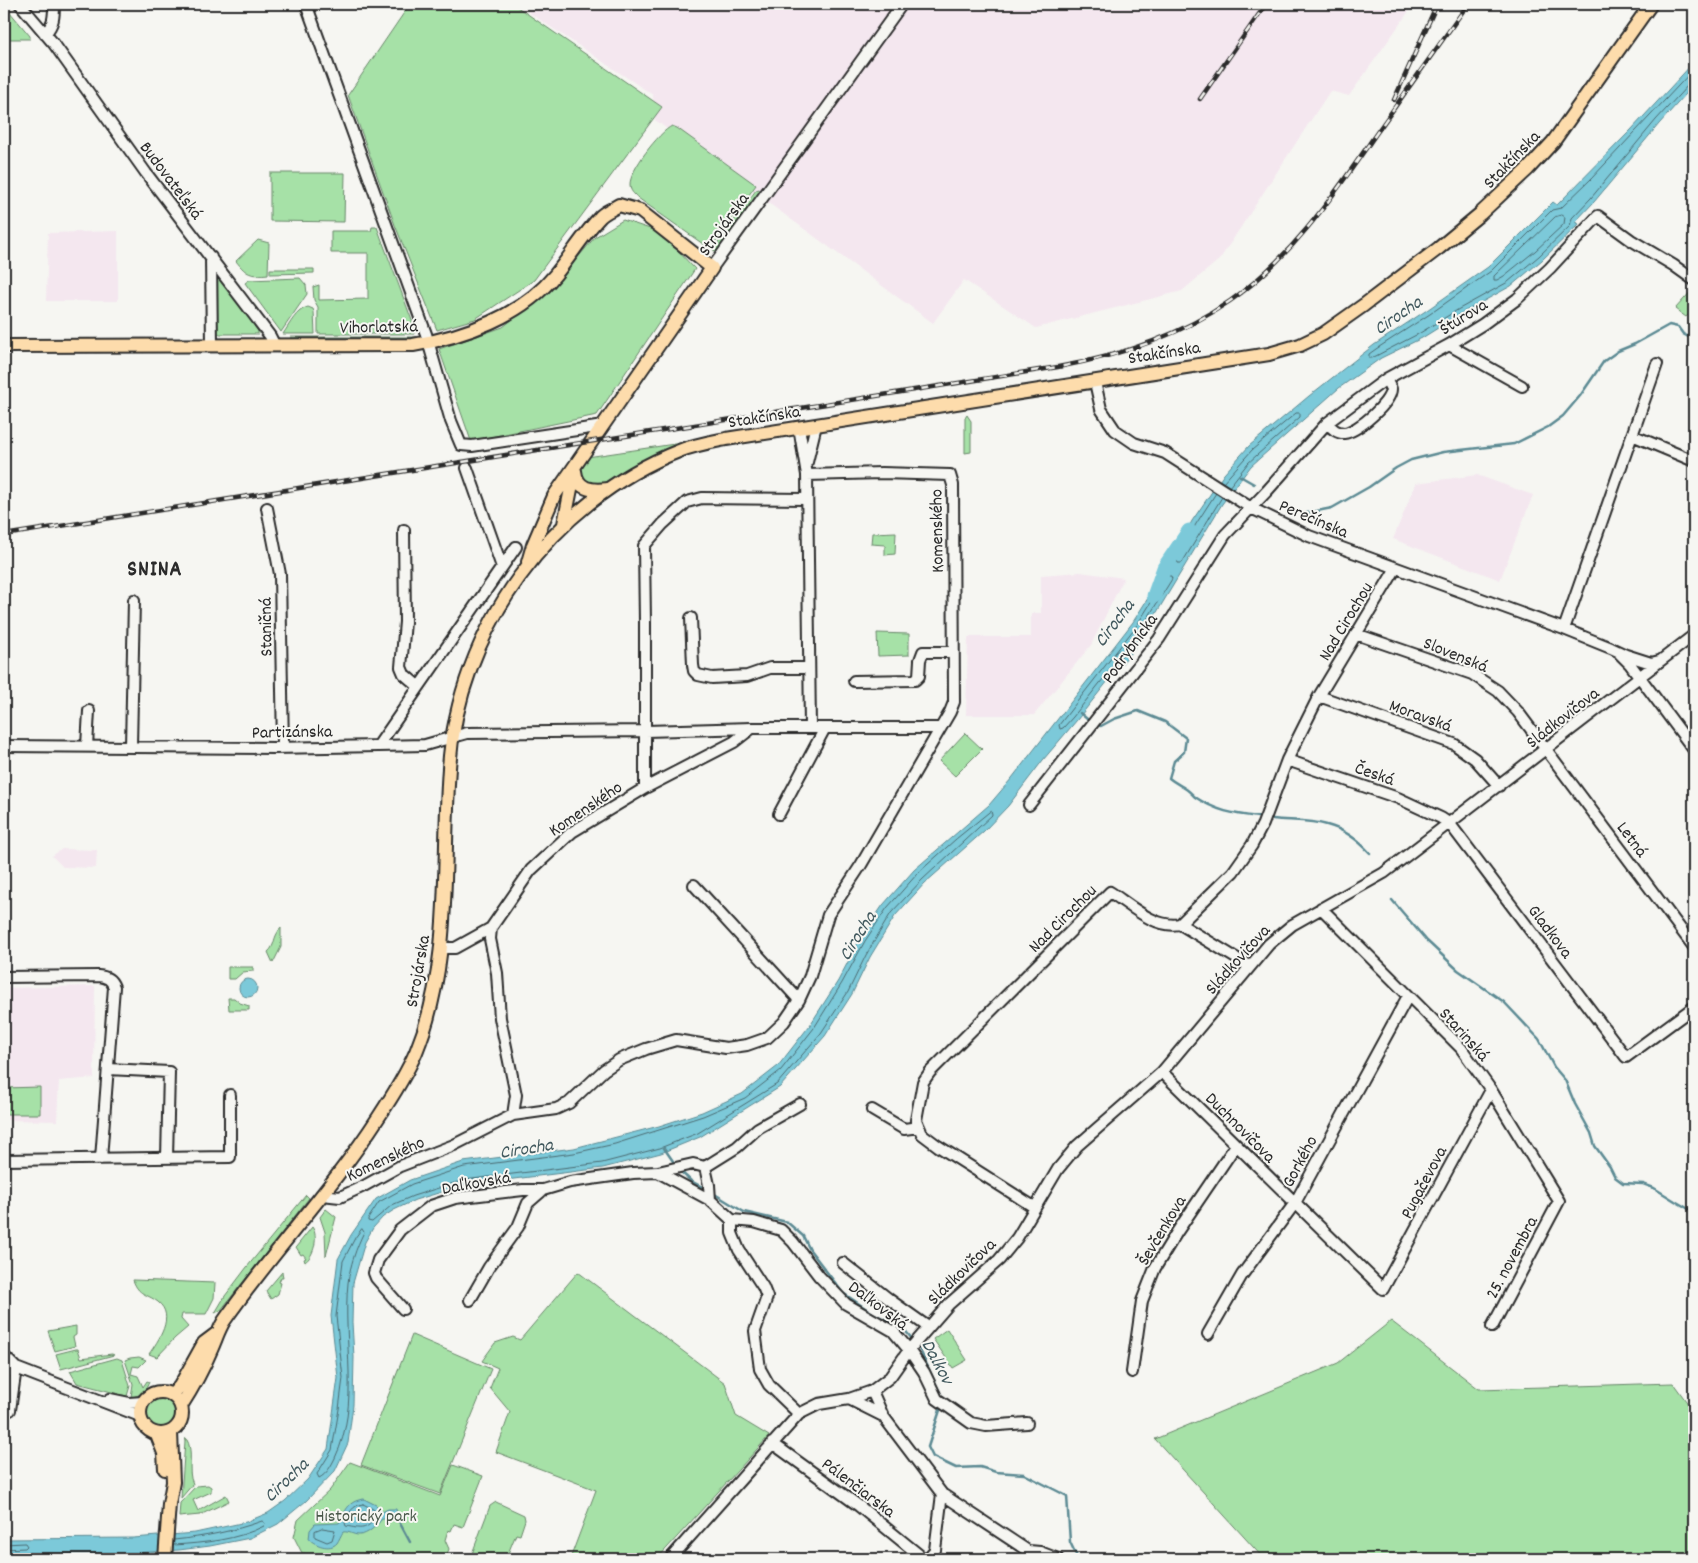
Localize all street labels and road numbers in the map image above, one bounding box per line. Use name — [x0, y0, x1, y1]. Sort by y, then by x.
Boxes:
street label: Stakčínska — [1479, 126, 1547, 196]
street label: Budovateľská — [132, 137, 208, 226]
street label: Strojárska — [693, 188, 757, 262]
street label: Štúrova — [1435, 293, 1494, 343]
street label: Vihorlatská — [340, 315, 418, 342]
street label: Stakčínska — [1127, 336, 1203, 372]
street label: Stakčínska — [727, 400, 803, 436]
street label: Komenského — [925, 489, 952, 573]
street label: Perečínska — [1275, 495, 1352, 546]
street label: Nad Cirochou — [1314, 578, 1381, 666]
street label: Staničná — [254, 597, 281, 657]
street label: Podrybnícka — [1097, 609, 1165, 690]
street label: Slovenská — [1419, 632, 1491, 681]
street label: Sládkovičova — [1522, 682, 1606, 756]
street label: Moravská — [1385, 694, 1455, 740]
street label: Partizánska — [251, 720, 333, 747]
street label: Česká — [1351, 757, 1398, 794]
street label: Komenského — [545, 776, 628, 844]
street label: Letná — [1609, 817, 1653, 864]
street label: Nad Cirochou — [1024, 880, 1104, 960]
street label: Gladkova — [1520, 900, 1578, 965]
street label: Sládkovičova — [1200, 920, 1278, 1001]
street label: Strojárska — [401, 933, 438, 1010]
street label: Starinská — [1432, 1003, 1494, 1068]
street label: Duchnovičova — [1198, 1088, 1281, 1170]
street label: Komenského — [343, 1131, 429, 1189]
street label: Gorkého — [1277, 1132, 1325, 1192]
street label: Pugačevova — [1396, 1142, 1455, 1224]
street label: Daľkovská — [440, 1166, 513, 1203]
street label: Ševčenkova — [1132, 1191, 1194, 1271]
street label: 25. novembra — [1481, 1212, 1546, 1304]
street label: Sládkovičova — [923, 1233, 1003, 1312]
street label: Daľkovská — [842, 1276, 913, 1338]
street label: Pálenčiarska — [815, 1453, 900, 1525]

